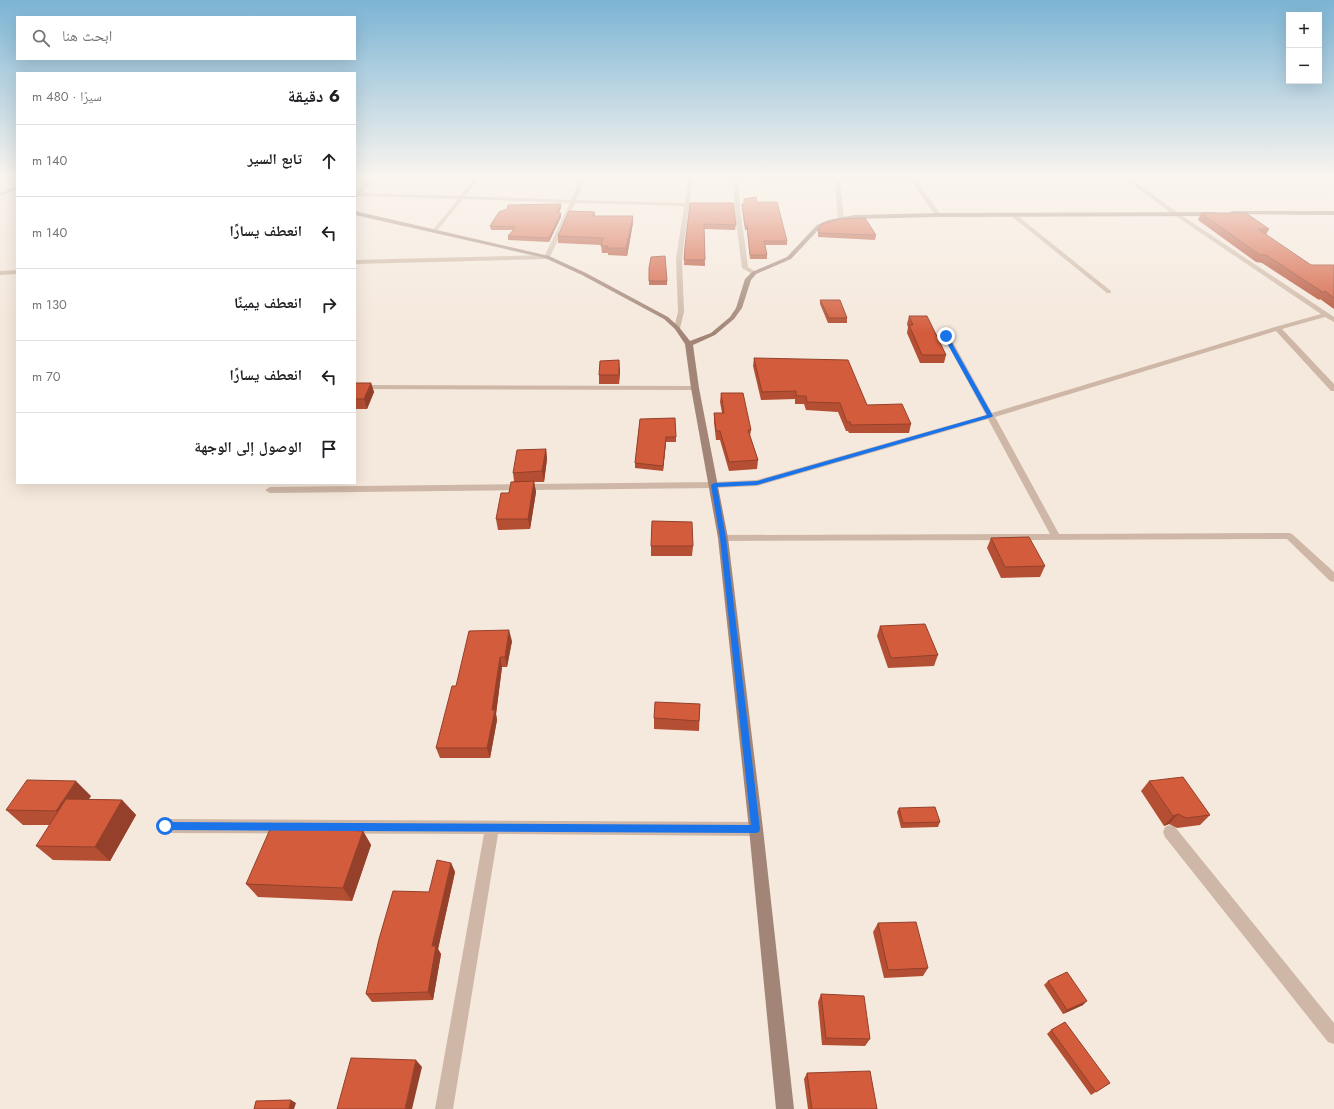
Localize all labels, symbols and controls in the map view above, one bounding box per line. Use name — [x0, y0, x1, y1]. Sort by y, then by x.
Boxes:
map controls — [1286, 12, 1322, 84]
button: + — [1286, 12, 1322, 48]
search box — [16, 16, 356, 60]
text: ابحث هنا — [62, 25, 112, 47]
icon: search — [30, 27, 52, 49]
button: − — [1286, 48, 1322, 84]
text: 6 دقيقة — [288, 84, 340, 108]
text: سيرًا · 480 m — [32, 87, 102, 106]
text: تابع السير — [247, 148, 302, 170]
icon: ahead — [318, 150, 340, 172]
text: 140 m — [32, 151, 67, 170]
text: انعطف يسارًا — [229, 220, 302, 242]
icon: left — [318, 222, 340, 244]
text: 140 m — [32, 223, 67, 242]
text: انعطف يمينًا — [234, 292, 302, 314]
icon: right — [318, 294, 340, 316]
text: 130 m — [32, 295, 67, 314]
route end — [937, 327, 955, 345]
text: انعطف يسارًا — [229, 364, 302, 386]
icon: left — [318, 366, 340, 388]
text: 70 m — [32, 367, 61, 386]
text: الوصول إلى الوجهة — [194, 436, 302, 458]
icon: arrive — [318, 438, 340, 460]
route start — [156, 817, 174, 835]

